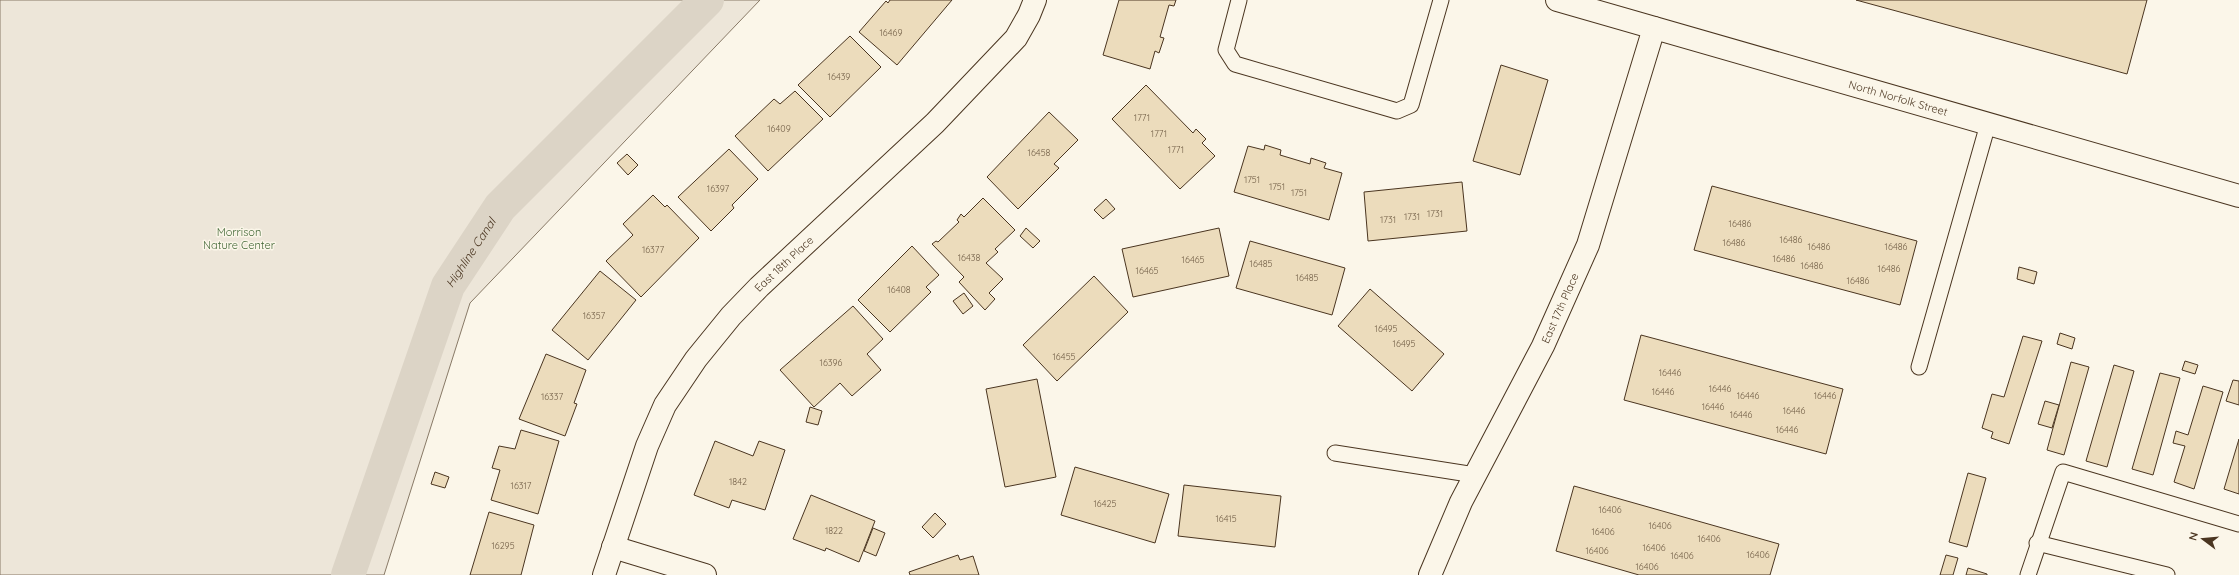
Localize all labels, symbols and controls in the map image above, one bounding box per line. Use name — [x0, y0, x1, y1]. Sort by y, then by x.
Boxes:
house number: 16469 — [880, 27, 902, 38]
house number: 16439 — [828, 71, 850, 82]
street label: North Norfolk Street — [1847, 77, 1950, 119]
house number: 1771 — [1134, 112, 1150, 123]
house number: 16409 — [767, 123, 791, 134]
house number: 1771 — [1151, 128, 1167, 139]
house number: 1771 — [1168, 144, 1184, 155]
house number: 16458 — [1028, 147, 1051, 158]
house number: 1751 — [1244, 174, 1260, 185]
house number: 1751 — [1269, 181, 1285, 192]
house number: 16397 — [707, 183, 730, 194]
house number: 1751 — [1291, 187, 1307, 198]
house number: 1731 — [1427, 208, 1443, 219]
house number: 1731 — [1404, 211, 1420, 222]
water label: Highline Canal — [442, 214, 499, 290]
house number: 1731 — [1380, 214, 1396, 225]
house number: 16486 — [1729, 218, 1752, 229]
park label: Morrison Nature Center — [203, 225, 276, 252]
street label: East 18th Place — [751, 233, 816, 295]
house number: 16486 — [1780, 234, 1803, 245]
house number: 16486 — [1723, 237, 1746, 248]
house number: 16486 — [1808, 241, 1831, 252]
house number: 16486 — [1885, 241, 1908, 252]
house number: 16377 — [642, 244, 664, 255]
house number: 16438 — [958, 252, 980, 263]
house number: 16486 — [1773, 253, 1796, 264]
house number: 16465 — [1182, 254, 1204, 265]
house number: 16485 — [1250, 258, 1272, 269]
house number: 16486 — [1801, 260, 1824, 271]
house number: 16486 — [1878, 263, 1901, 274]
house number: 16465 — [1136, 265, 1158, 276]
street label: East 17th Place — [1538, 271, 1582, 345]
house number: 16485 — [1296, 272, 1318, 283]
house number: 16486 — [1847, 275, 1870, 286]
house number: 16408 — [887, 284, 911, 295]
house number: 16357 — [583, 310, 606, 321]
house number: 16495 — [1375, 323, 1397, 334]
house number: 16495 — [1393, 338, 1415, 349]
house number: 16455 — [1053, 351, 1076, 362]
house number: 16396 — [820, 357, 843, 368]
house number: 16446 — [1659, 367, 1681, 378]
house number: 16446 — [1709, 383, 1731, 394]
house number: 16446 — [1652, 386, 1674, 397]
house number: 16446 — [1737, 390, 1759, 401]
house number: 16446 — [1814, 390, 1836, 401]
house number: 16337 — [541, 391, 563, 402]
house number: 16446 — [1702, 401, 1724, 412]
house number: 16446 — [1783, 405, 1805, 416]
house number: 16446 — [1730, 409, 1752, 420]
house number: 16446 — [1776, 424, 1798, 435]
house number: 1842 — [729, 476, 747, 487]
house number: 16317 — [511, 480, 532, 491]
house number: 16425 — [1094, 498, 1117, 509]
house number: 16406 — [1598, 504, 1622, 515]
house number: 16415 — [1215, 513, 1237, 524]
north arrow — [2183, 519, 2223, 559]
house number: 16406 — [1648, 520, 1672, 531]
house number: 1822 — [825, 525, 843, 536]
house number: 16406 — [1591, 526, 1615, 537]
text: N — [2186, 530, 2201, 542]
house number: 16406 — [1697, 533, 1721, 544]
house number: 16295 — [491, 540, 515, 551]
house number: 16406 — [1642, 542, 1666, 553]
house number: 16406 — [1585, 545, 1609, 556]
house number: 16406 — [1746, 549, 1770, 560]
house number: 16406 — [1670, 550, 1694, 561]
house number: 16406 — [1635, 561, 1659, 572]

